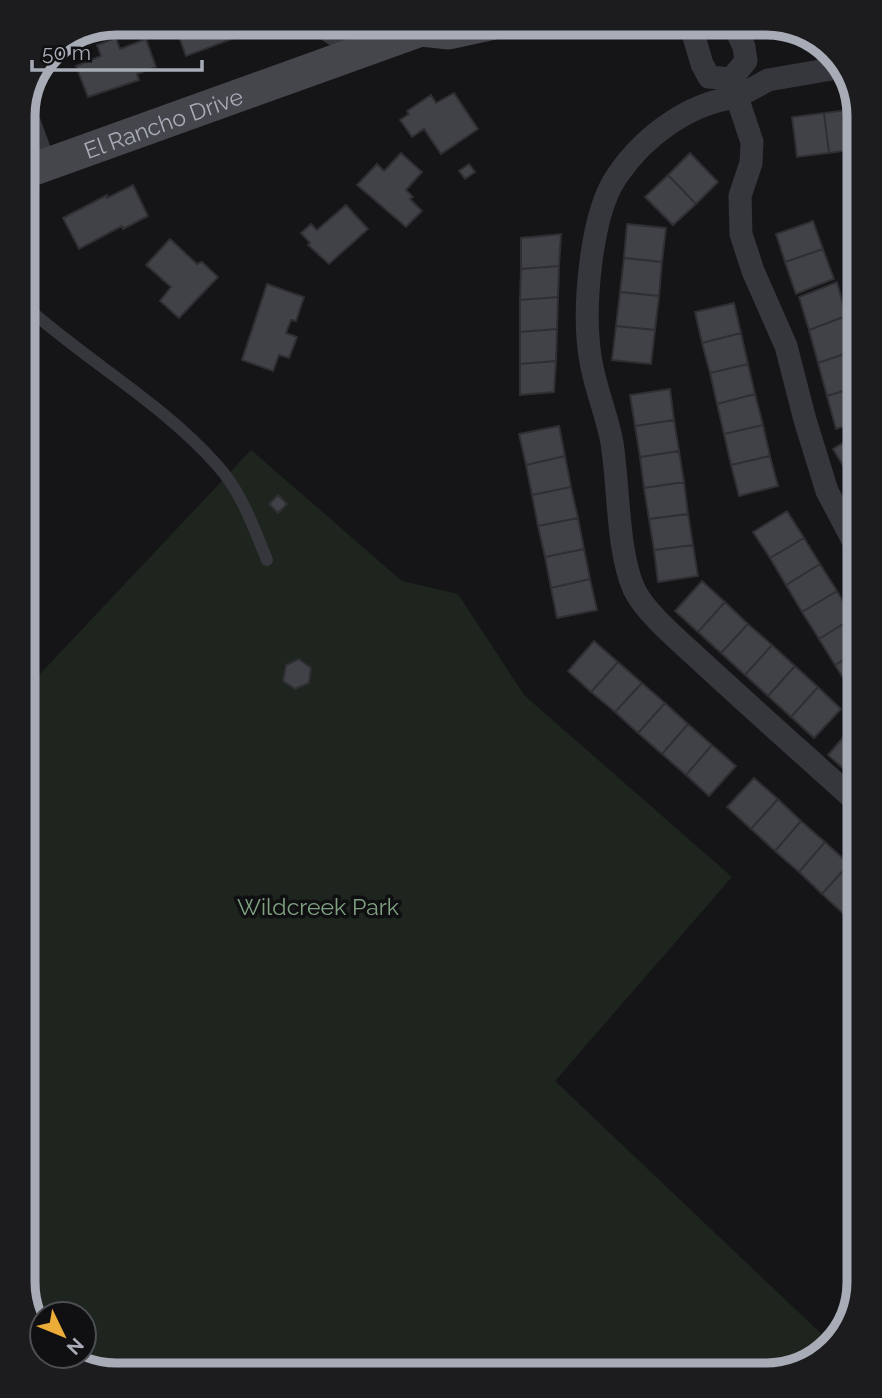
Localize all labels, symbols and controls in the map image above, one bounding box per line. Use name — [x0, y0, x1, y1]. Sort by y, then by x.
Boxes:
scale bar — [32, 28, 201, 72]
text: 50 m — [42, 40, 91, 65]
street label: El Rancho Drive — [80, 82, 246, 164]
park label: Wildcreek Park — [237, 893, 399, 920]
north arrow — [28, 1300, 98, 1370]
text: N — [62, 1334, 88, 1359]

